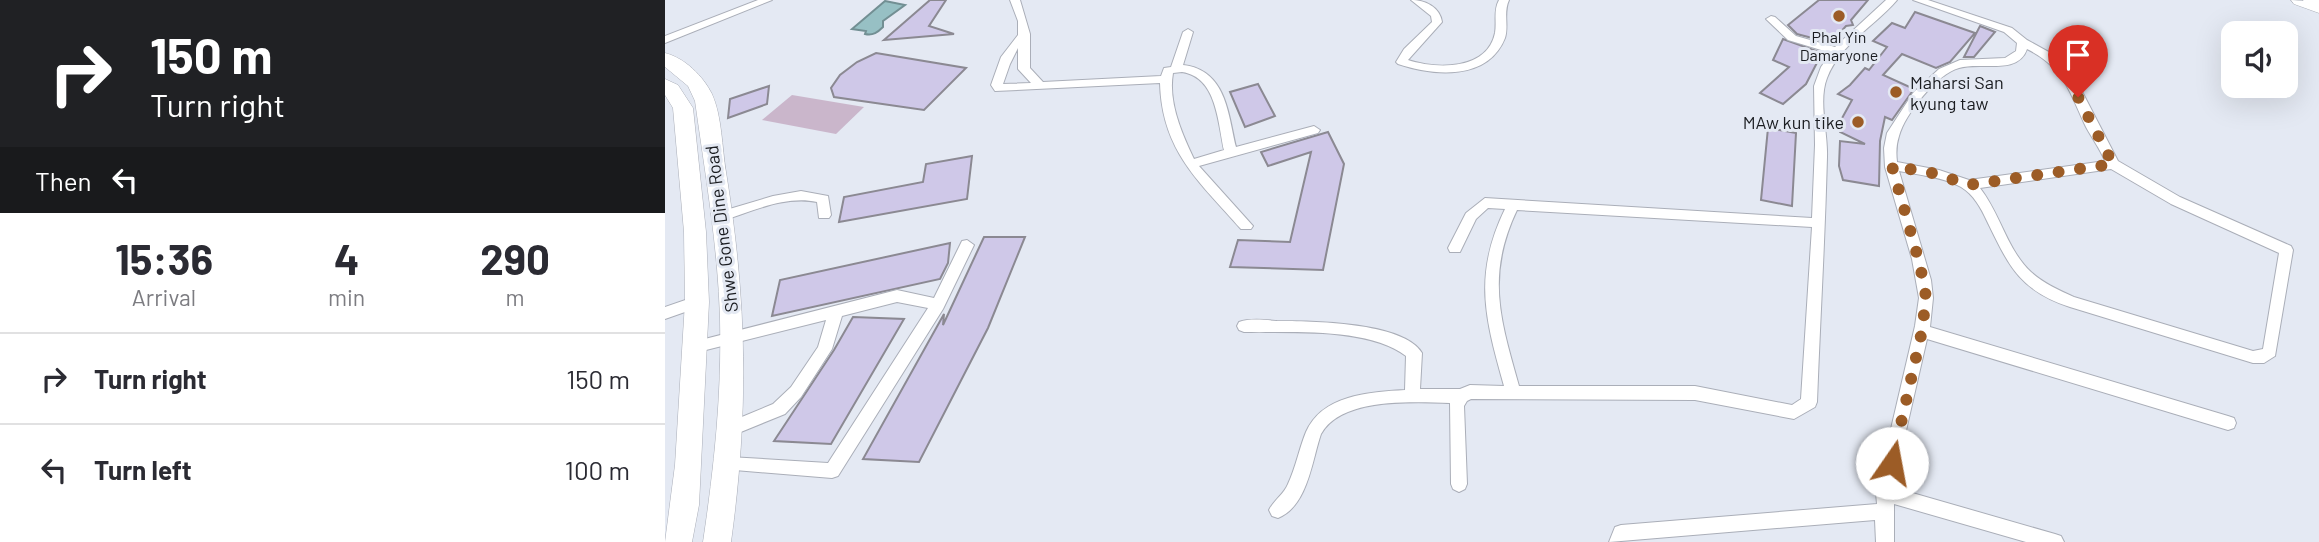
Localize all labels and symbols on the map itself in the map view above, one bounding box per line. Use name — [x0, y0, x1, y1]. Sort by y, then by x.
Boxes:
marker: Phal Yin Damaryone — [1831, 8, 1847, 24]
pin — [2048, 25, 2108, 97]
place label: Phal Yin Damaryone — [1800, 27, 1878, 64]
place label: Maharsi San kyung taw — [1910, 71, 2004, 114]
marker: Maharsi San kyung taw — [1888, 84, 1904, 100]
place label: MAw kun tike — [1743, 111, 1844, 133]
marker: MAw kun tike — [1850, 114, 1866, 130]
street label: Shwe Gone Dine Road — [700, 144, 742, 314]
position arrow — [1855, 426, 1929, 500]

